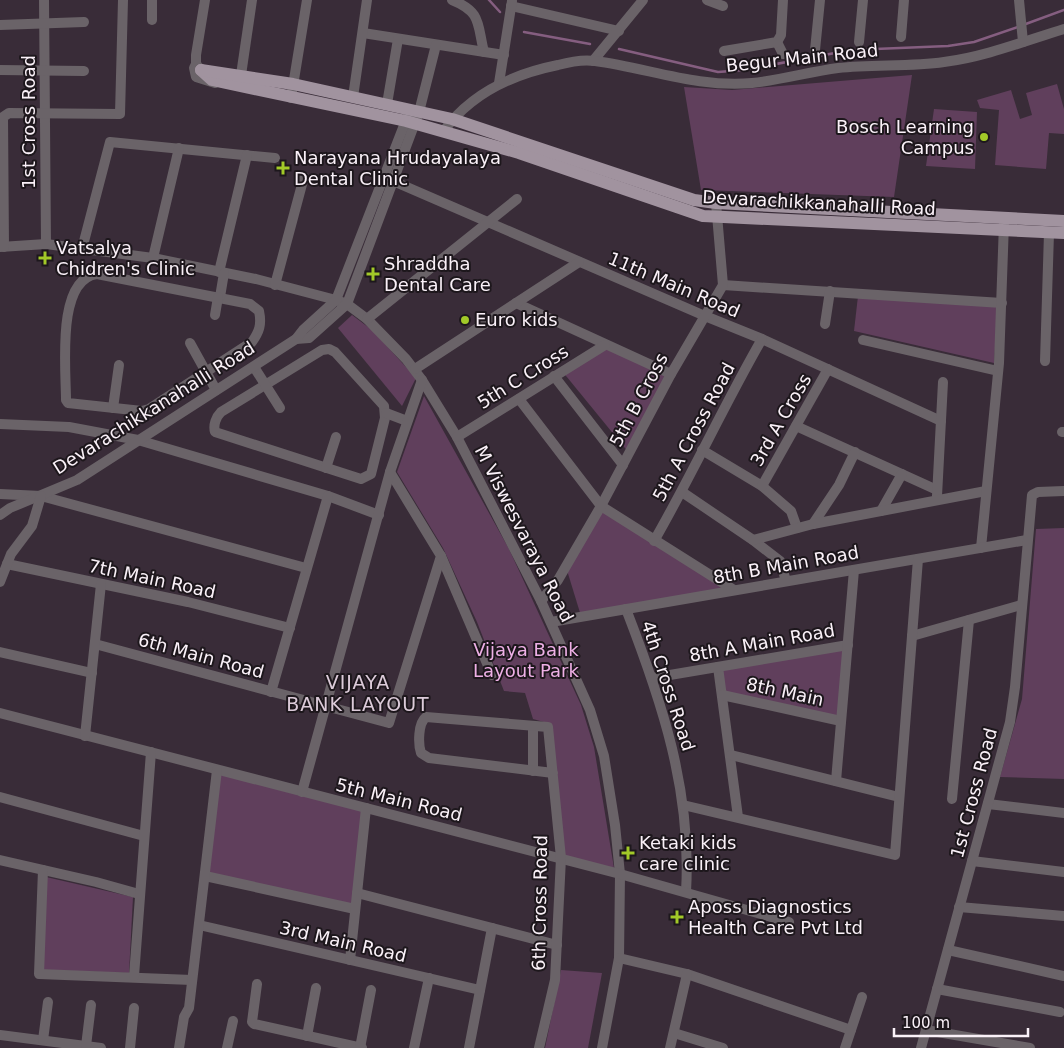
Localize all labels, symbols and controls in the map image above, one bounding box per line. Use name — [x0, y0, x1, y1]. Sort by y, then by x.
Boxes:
street label: Begur Main Road — [725, 39, 879, 76]
street label: 1st Cross Road — [18, 55, 39, 189]
place label: Bosch Learning Campus — [836, 116, 974, 158]
marker: Bosch Learning Campus — [978, 131, 990, 143]
place label: Narayana Hrudayalaya Dental Clinic — [294, 147, 501, 189]
marker: Narayana Hrudayalaya Dental Clinic — [276, 161, 290, 175]
street label: Devarachikkanahalli Road — [702, 186, 936, 219]
place label: Vatsalya Chidren's Clinic — [56, 237, 195, 279]
street label: 11th Main Road — [605, 247, 743, 322]
marker: Vatsalya Chidren's Clinic — [38, 251, 52, 265]
place label: Shraddha Dental Care — [384, 253, 491, 295]
marker: Shraddha Dental Care — [366, 267, 380, 281]
place label: Euro kids — [475, 309, 558, 330]
marker: Euro kids — [459, 314, 471, 326]
street label: Devarachikkanahalli Road — [49, 337, 258, 478]
street label: 5th C Cross — [473, 340, 572, 413]
street label: 5th B Cross — [605, 349, 672, 450]
street label: 5th A Cross Road — [648, 359, 739, 505]
street label: 3rd A Cross — [746, 370, 815, 470]
street label: M Viswesvaraya Road — [471, 442, 578, 626]
street label: 8th B Main Road — [711, 541, 860, 588]
street label: 7th Main Road — [87, 555, 218, 602]
street label: 4th Cross Road — [637, 618, 699, 754]
street label: 8th A Main Road — [687, 619, 836, 666]
street label: 6th Main Road — [136, 629, 266, 682]
park label: Vijaya Bank Layout Park — [473, 639, 579, 681]
district label: VIJAYA BANK LAYOUT — [286, 671, 430, 715]
street label: 8th Main — [744, 673, 826, 710]
street label: 1st Cross Road — [946, 726, 1001, 860]
street label: 5th Main Road — [334, 774, 464, 825]
place label: Ketaki kids care clinic — [639, 832, 736, 874]
street label: 6th Cross Road — [528, 835, 551, 971]
marker: Ketaki kids care clinic — [621, 846, 635, 860]
place label: Aposs Diagnostics Health Care Pvt Ltd — [688, 896, 863, 938]
marker: Aposs Diagnostics Health Care Pvt Ltd — [670, 910, 684, 924]
street label: 3rd Main Road — [278, 917, 409, 966]
scale bar — [894, 1006, 1028, 1038]
text: 100 m — [902, 1014, 950, 1032]

